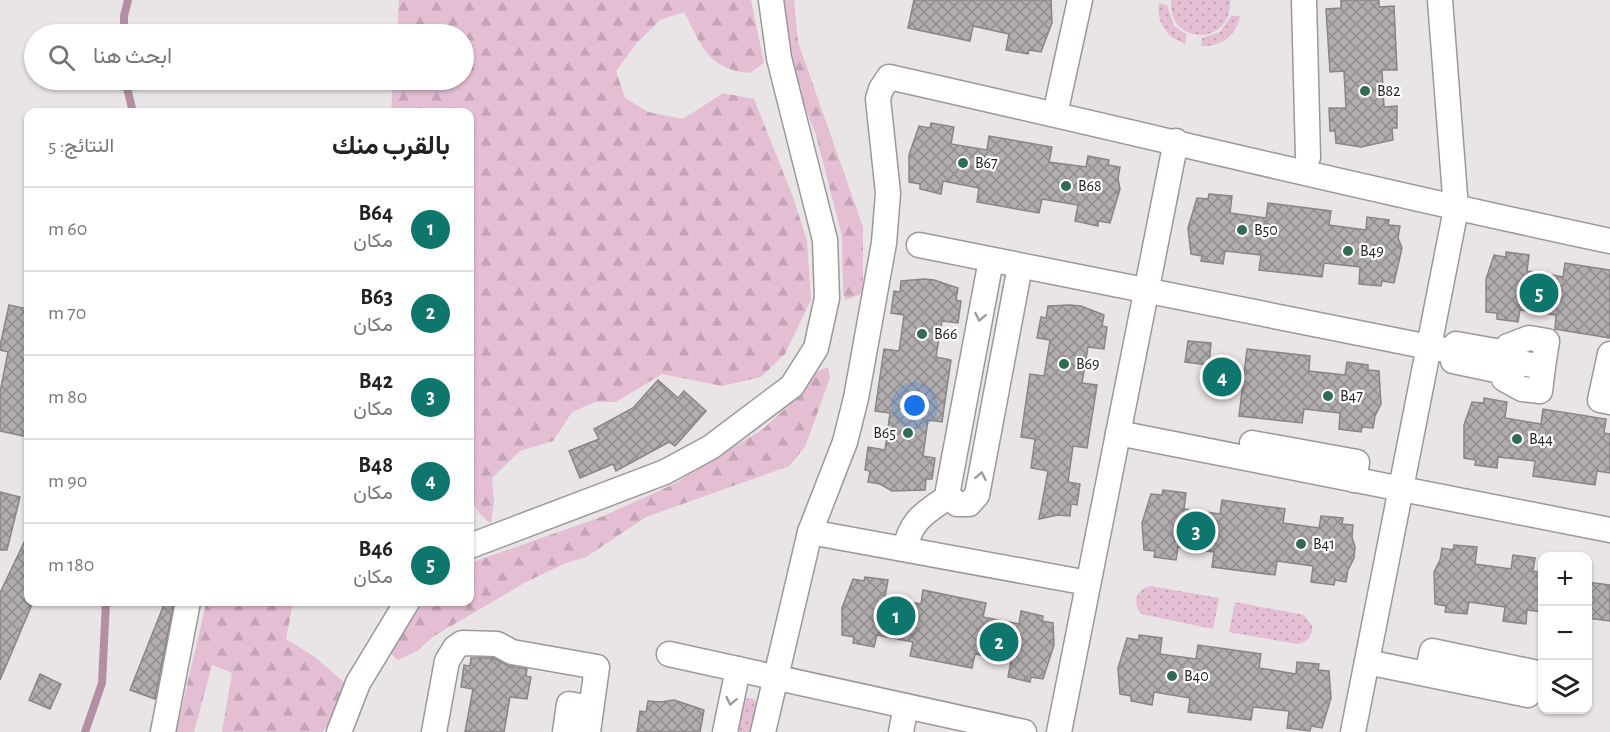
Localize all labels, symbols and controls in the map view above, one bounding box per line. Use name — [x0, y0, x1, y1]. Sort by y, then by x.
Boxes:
search box — [24, 24, 474, 90]
icon: search — [45, 41, 78, 74]
text: ابحث هنا — [93, 45, 172, 67]
place label: B82 — [1377, 83, 1400, 99]
marker: B82 — [1358, 84, 1372, 98]
text: بالقرب منك — [332, 133, 450, 159]
text: النتائج: 5 — [48, 136, 114, 156]
place label: B67 — [975, 155, 998, 171]
marker: B67 — [956, 156, 970, 170]
place label: B68 — [1078, 178, 1102, 194]
marker: B68 — [1059, 179, 1073, 193]
text: B64 — [359, 202, 393, 224]
text: 60 m — [48, 219, 87, 239]
text: 1 — [427, 219, 434, 239]
place label: B50 — [1254, 222, 1278, 238]
marker: B50 — [1235, 223, 1249, 237]
text: مكان — [353, 231, 393, 251]
place label: B49 — [1360, 243, 1384, 259]
marker: B49 — [1341, 244, 1355, 258]
pin: 5 — [1520, 270, 1558, 316]
text: B63 — [360, 286, 393, 308]
text: 70 m — [48, 303, 86, 323]
text: 2 — [426, 303, 435, 323]
one-way arrow — [974, 312, 987, 322]
text: مكان — [353, 315, 393, 335]
place label: B66 — [934, 326, 958, 342]
marker: B66 — [915, 327, 929, 341]
pin: 4 — [1202, 354, 1242, 400]
place label: B69 — [1076, 356, 1100, 372]
marker: B69 — [1057, 357, 1071, 371]
text: B42 — [359, 370, 393, 392]
text: 80 m — [48, 387, 87, 407]
text: 3 — [426, 387, 435, 407]
place label: B47 — [1340, 388, 1363, 404]
marker: B47 — [1321, 389, 1335, 403]
your location — [900, 391, 929, 420]
text: مكان — [353, 399, 393, 419]
place label: B65 — [873, 425, 896, 441]
marker: B65 — [901, 426, 915, 440]
place label: B44 — [1529, 431, 1553, 447]
marker: B44 — [1510, 432, 1524, 446]
text: B48 — [358, 454, 393, 476]
text: 90 m — [48, 471, 87, 491]
text: 4 — [425, 471, 436, 491]
one-way arrow — [974, 471, 987, 481]
text: مكان — [353, 483, 393, 503]
pin: 3 — [1176, 508, 1216, 554]
place label: B41 — [1313, 536, 1335, 552]
marker: B41 — [1294, 537, 1308, 551]
text: B46 — [359, 538, 393, 560]
map controls — [1538, 552, 1592, 714]
button: + — [1538, 552, 1592, 606]
text: 180 m — [48, 555, 94, 575]
text: 5 — [426, 555, 435, 575]
text: مكان — [353, 567, 393, 587]
pin: 1 — [876, 594, 916, 638]
button: − — [1538, 606, 1592, 660]
pin: 2 — [980, 620, 1018, 664]
button: layers — [1538, 660, 1592, 714]
place label: B40 — [1184, 668, 1209, 684]
marker: B40 — [1165, 669, 1179, 683]
one-way arrow — [726, 695, 739, 705]

